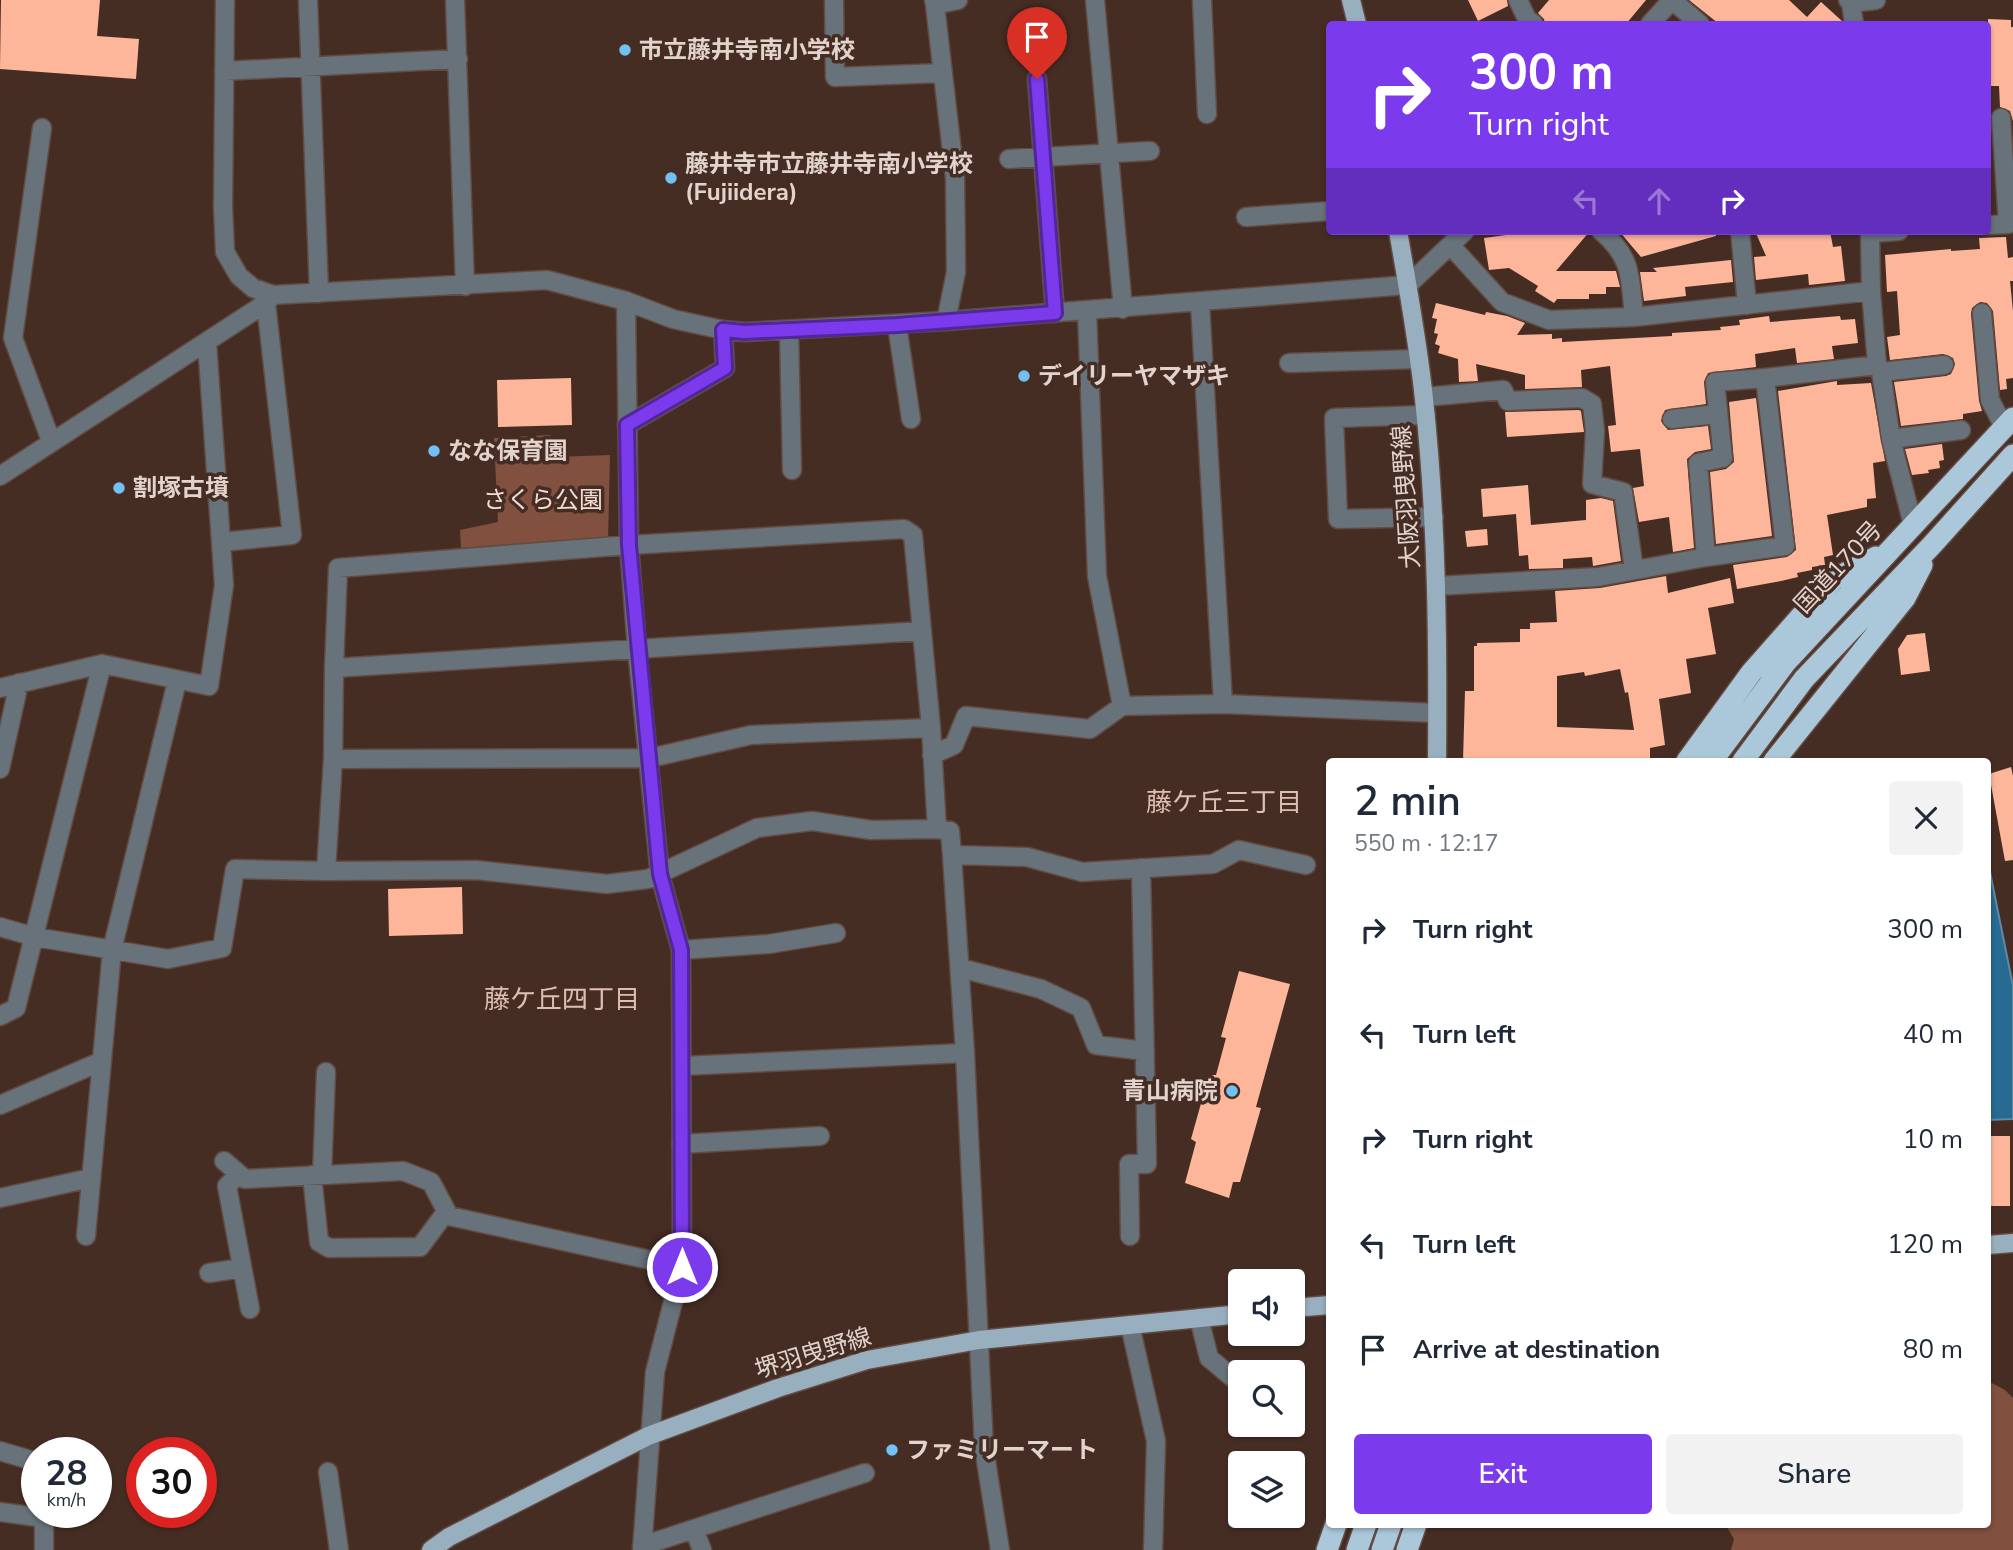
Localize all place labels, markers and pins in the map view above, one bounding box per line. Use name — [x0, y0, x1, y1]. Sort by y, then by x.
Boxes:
pin — [1007, 7, 1067, 79]
place label: 市立藤井寺南小学校 — [639, 34, 855, 66]
marker: 市立藤井寺南小学校 — [617, 42, 633, 58]
place label: 藤井寺市立藤井寺南小学校 (Fujiidera) — [685, 148, 973, 208]
marker: 藤井寺市立藤井寺南小学校 (Fujiidera) — [663, 170, 679, 186]
place label: デイリーヤマザキ — [1038, 360, 1230, 392]
marker: デイリーヤマザキ — [1016, 368, 1032, 384]
place label: なな保育園 — [448, 435, 568, 467]
marker: なな保育園 — [426, 443, 442, 459]
place label: 割塚古墳 — [133, 472, 229, 504]
marker: 割塚古墳 — [111, 480, 127, 496]
place label: 青山病院 — [1122, 1075, 1218, 1107]
marker: 青山病院 — [1224, 1083, 1240, 1099]
place label: ファミリーマート — [906, 1434, 1098, 1466]
marker: ファミリーマート — [884, 1442, 900, 1458]

